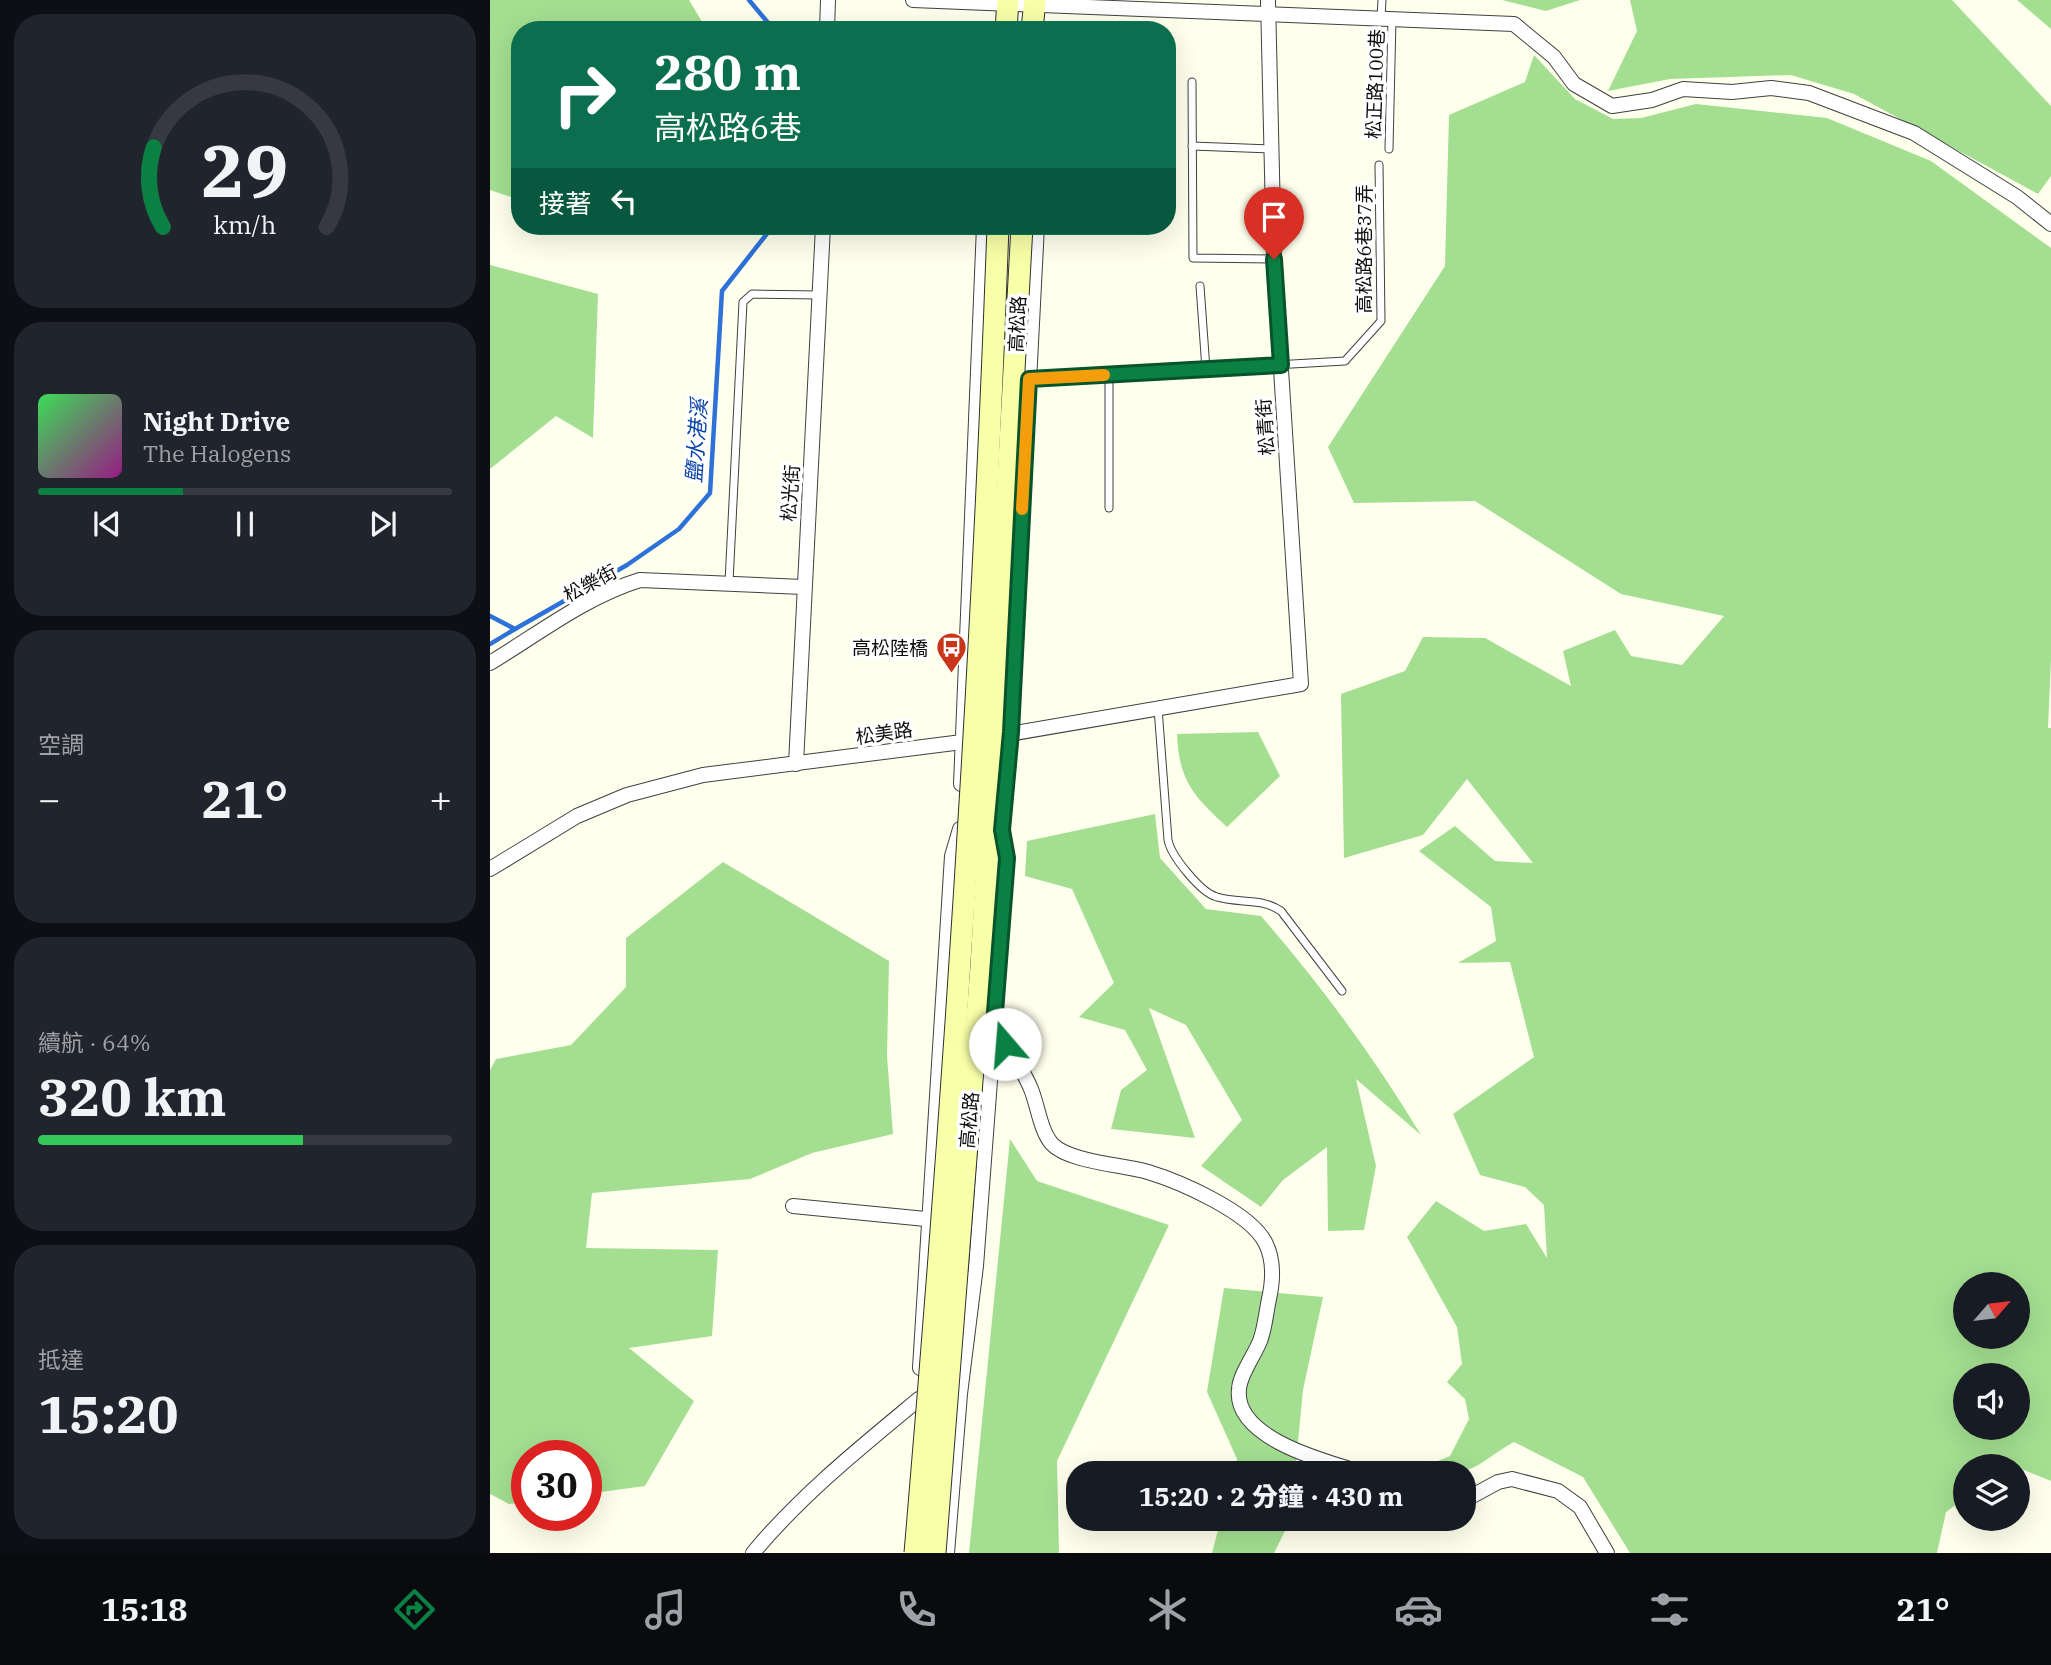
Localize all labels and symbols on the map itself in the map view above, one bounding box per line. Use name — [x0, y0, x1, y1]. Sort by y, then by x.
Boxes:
street label: 松正路100巷 — [1361, 29, 1389, 139]
street label: 高松路6巷37弄 — [1352, 184, 1376, 314]
pin — [1244, 187, 1304, 259]
street label: 高松路 — [1004, 295, 1030, 353]
water label: 鹽水港溪 — [679, 395, 713, 484]
street label: 松青街 — [1251, 398, 1279, 456]
street label: 松光街 — [776, 464, 804, 522]
street label: 松樂街 — [559, 559, 621, 607]
bus stop icon: 高松陸橋 — [934, 631, 968, 675]
place label: 高松陸橋 — [852, 636, 928, 660]
street label: 松美路 — [854, 717, 914, 749]
position arrow — [968, 1007, 1042, 1081]
street label: 高松路 — [955, 1091, 983, 1149]
north arrow — [1953, 1272, 2030, 1349]
speed limit sign: 30 — [511, 1440, 602, 1531]

